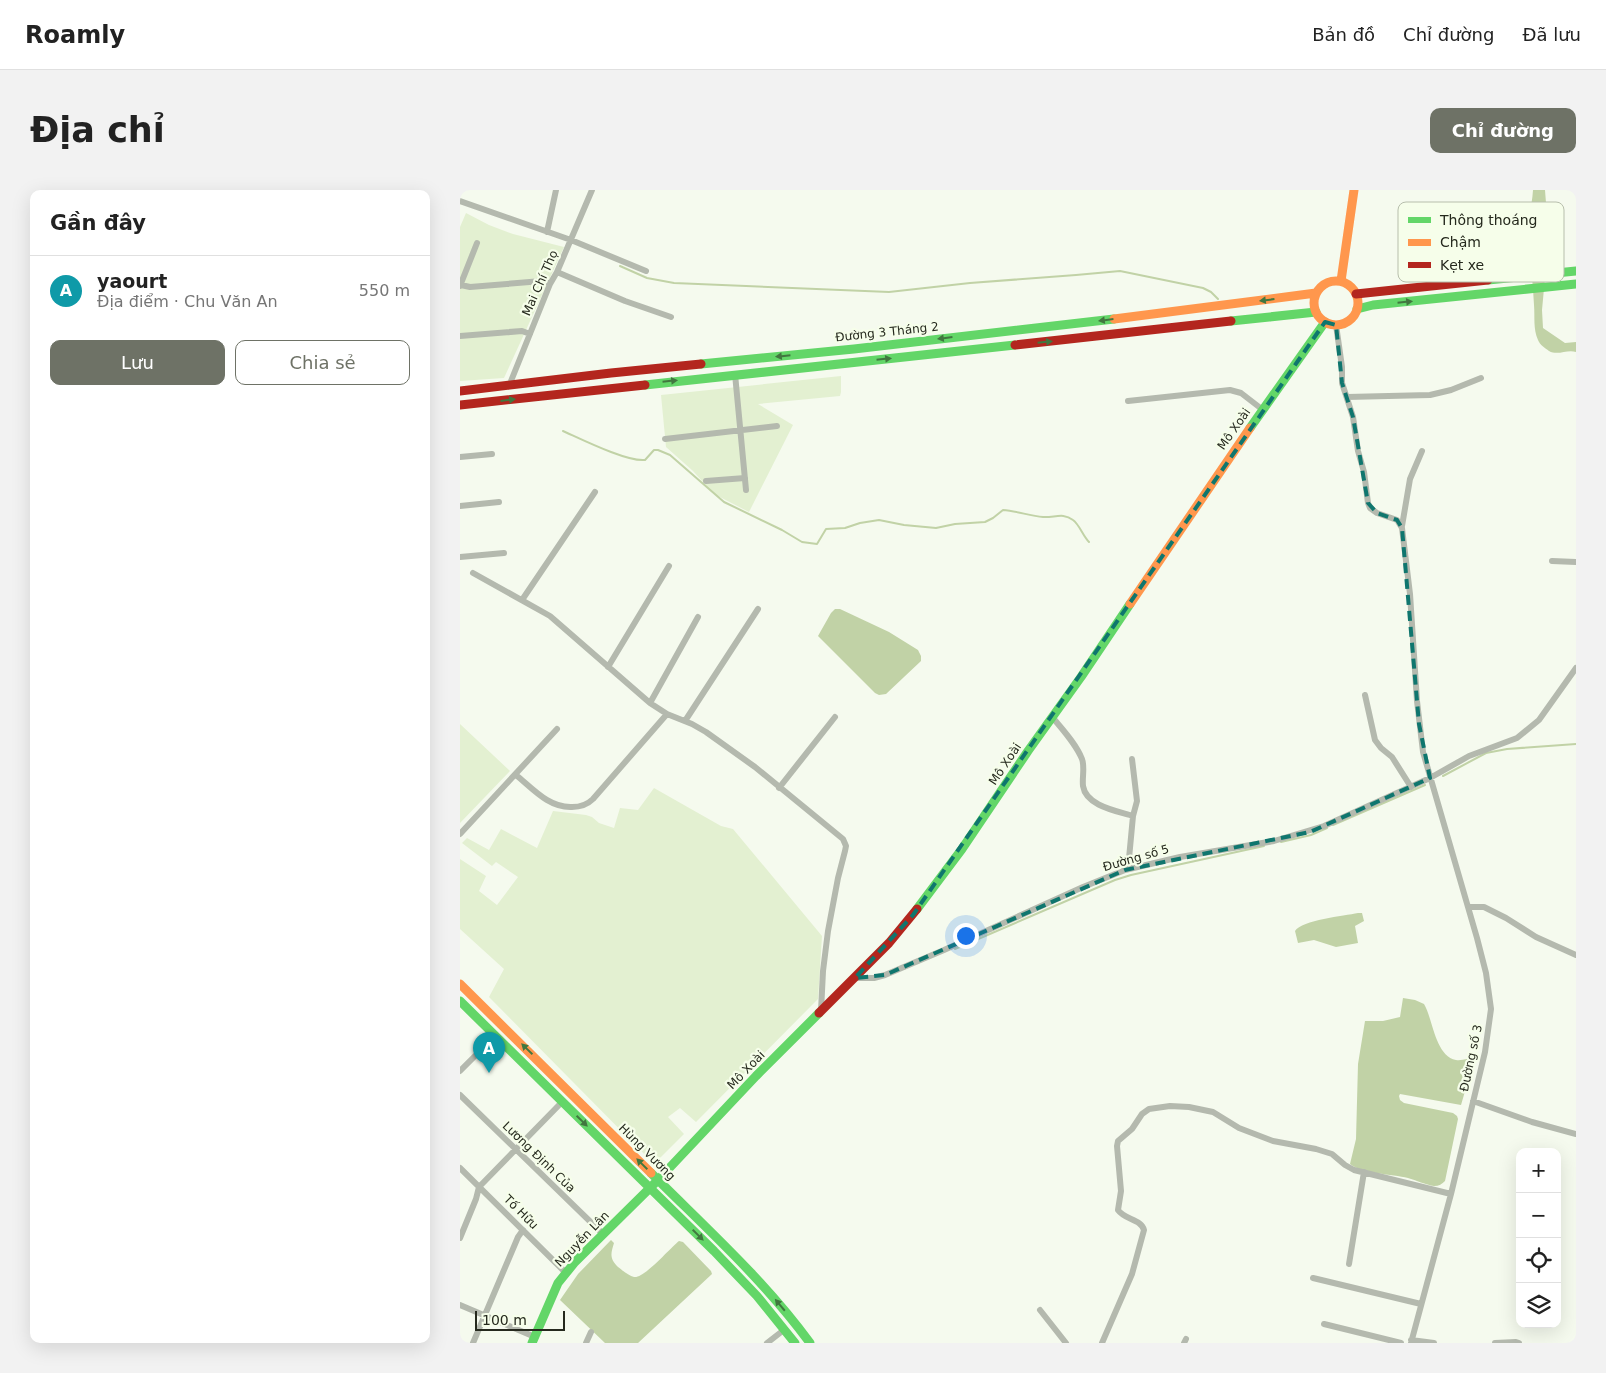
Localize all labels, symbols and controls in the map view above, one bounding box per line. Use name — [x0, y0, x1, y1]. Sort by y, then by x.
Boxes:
text: Roamly — [25, 21, 125, 49]
text: Bản đồ — [1312, 24, 1375, 45]
text: Chỉ đường — [1403, 24, 1494, 45]
text: Đã lưu — [1522, 24, 1581, 45]
button: Chỉ đường — [1430, 108, 1576, 153]
text: Địa chỉ — [30, 110, 165, 150]
legend — [1398, 202, 1564, 282]
text: Gần đây — [50, 211, 146, 235]
text: Thông thoáng — [1439, 212, 1537, 228]
text: Chậm — [1440, 234, 1481, 250]
street label: Mai Chí Thọ — [519, 248, 561, 318]
text: Kẹt xe — [1440, 257, 1484, 273]
text: yaourt — [97, 270, 167, 292]
text: A — [60, 281, 72, 300]
text: 550 m — [359, 281, 410, 300]
text: Địa điểm · Chu Văn An — [97, 292, 278, 311]
one-way arrow — [1259, 297, 1275, 305]
one-way arrow — [1397, 298, 1413, 306]
one-way arrow — [1098, 316, 1114, 324]
street label: Đường 3 Tháng 2 — [835, 320, 939, 344]
one-way arrow — [936, 334, 952, 342]
one-way arrow — [1038, 338, 1054, 346]
button: Lưu — [50, 340, 225, 385]
button: Chia sẻ — [235, 340, 410, 385]
one-way arrow — [775, 352, 791, 360]
one-way arrow — [876, 355, 892, 363]
one-way arrow — [662, 377, 678, 385]
one-way arrow — [501, 396, 517, 404]
street label: Mô Xoài — [1215, 405, 1253, 453]
street label: Mô Xoài — [986, 740, 1024, 788]
street label: Đường số 5 — [1101, 842, 1171, 874]
your location — [953, 923, 979, 949]
street label: Đường số 3 — [1457, 1023, 1485, 1093]
pin: A — [473, 1032, 505, 1073]
one-way arrow — [521, 1043, 533, 1055]
street label: Mô Xoài — [724, 1048, 768, 1092]
one-way arrow — [576, 1115, 588, 1127]
street label: Lương Định Của — [500, 1119, 578, 1195]
street label: Hùng Vương — [616, 1121, 678, 1183]
map controls — [1516, 1148, 1561, 1328]
button: + — [1516, 1148, 1561, 1193]
one-way arrow — [636, 1158, 648, 1170]
street label: Tố Hữu — [500, 1191, 541, 1232]
button: − — [1516, 1193, 1561, 1238]
street label: Nguyễn Lân — [552, 1208, 612, 1270]
one-way arrow — [692, 1229, 704, 1241]
button: locate — [1516, 1238, 1561, 1283]
button: layers — [1516, 1283, 1561, 1328]
one-way arrow — [774, 1299, 786, 1311]
scale bar — [475, 1308, 565, 1331]
text: 100 m — [482, 1312, 527, 1328]

